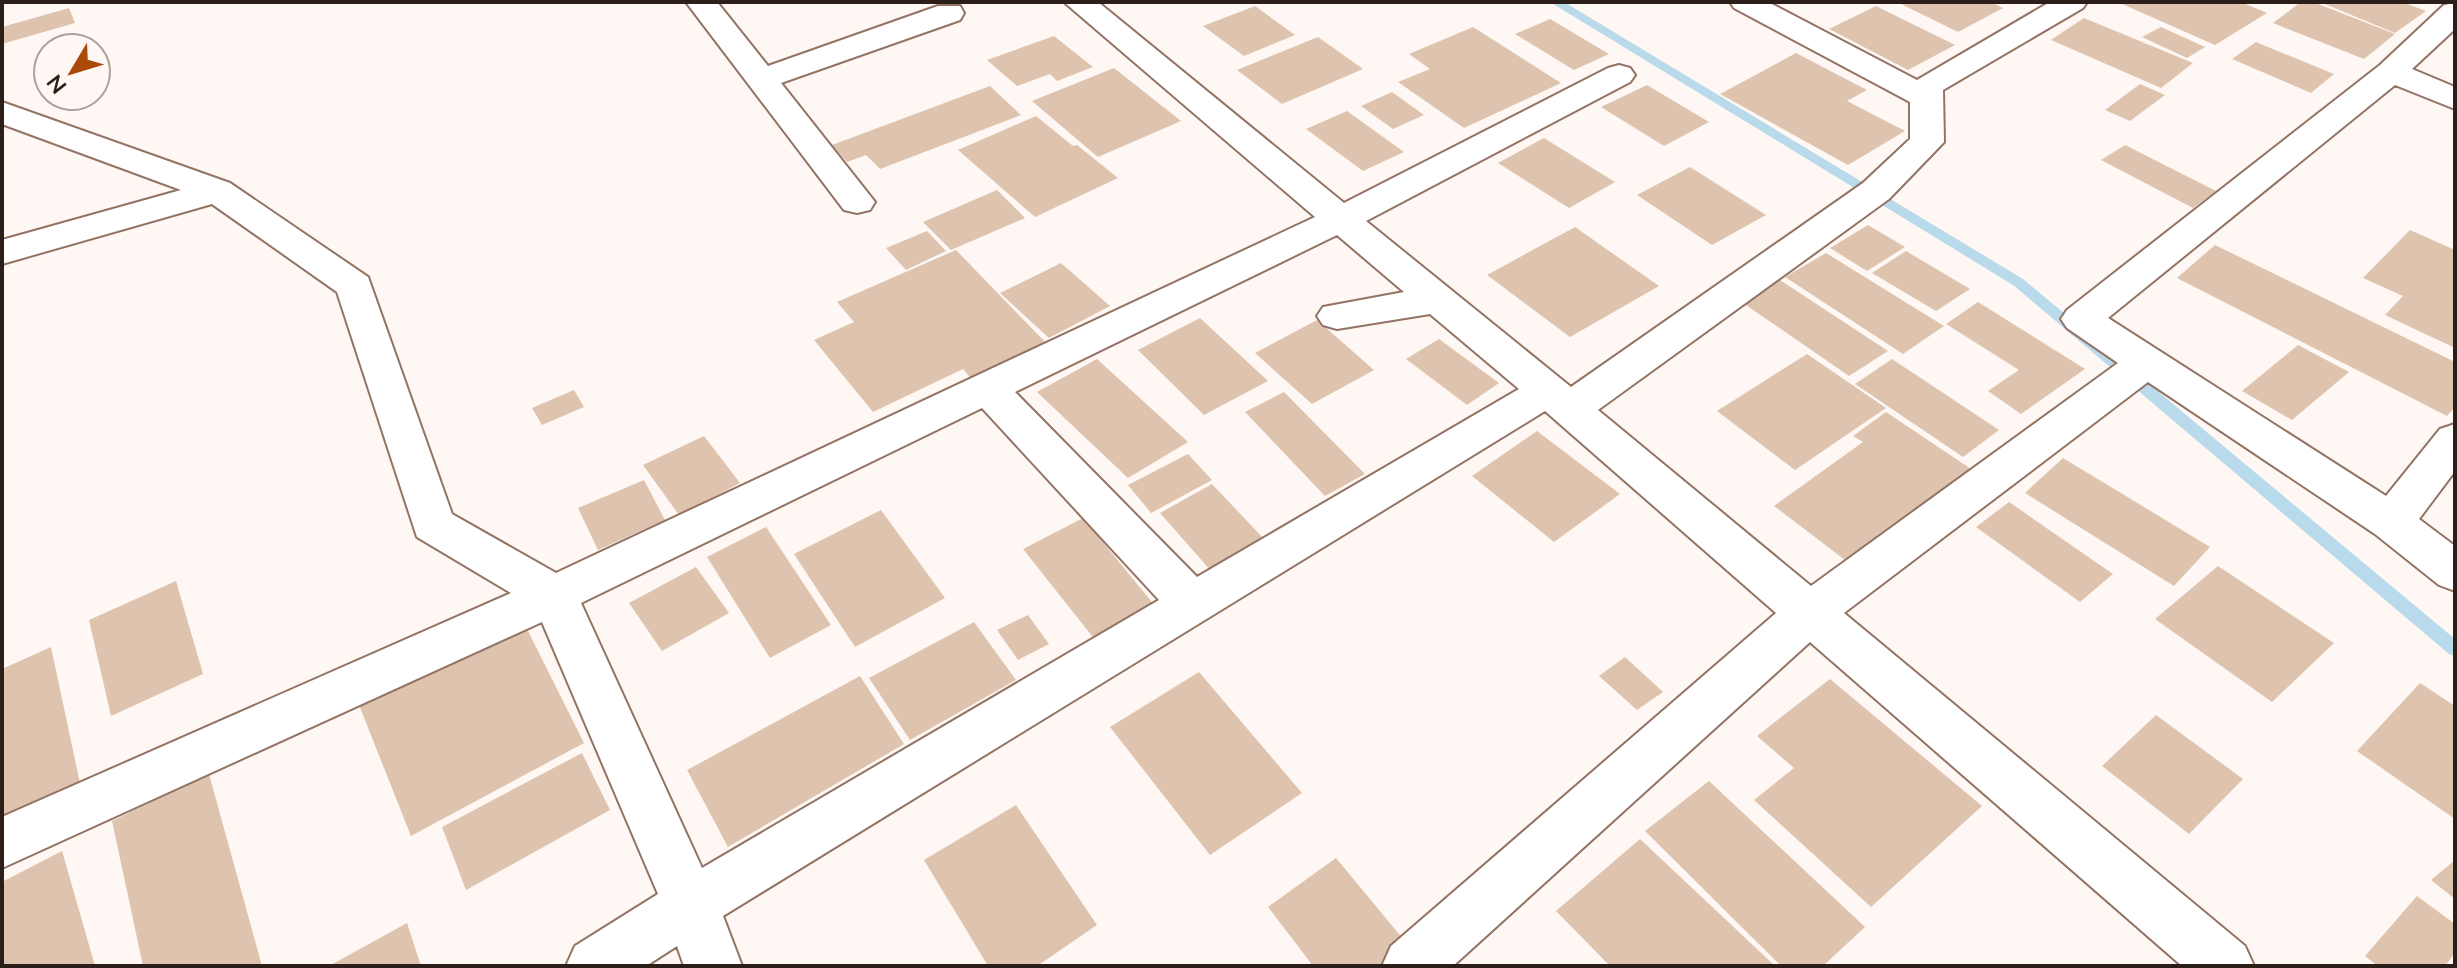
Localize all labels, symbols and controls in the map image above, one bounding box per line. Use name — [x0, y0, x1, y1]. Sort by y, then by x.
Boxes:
north arrow — [32, 32, 112, 112]
text: N — [40, 69, 72, 99]

